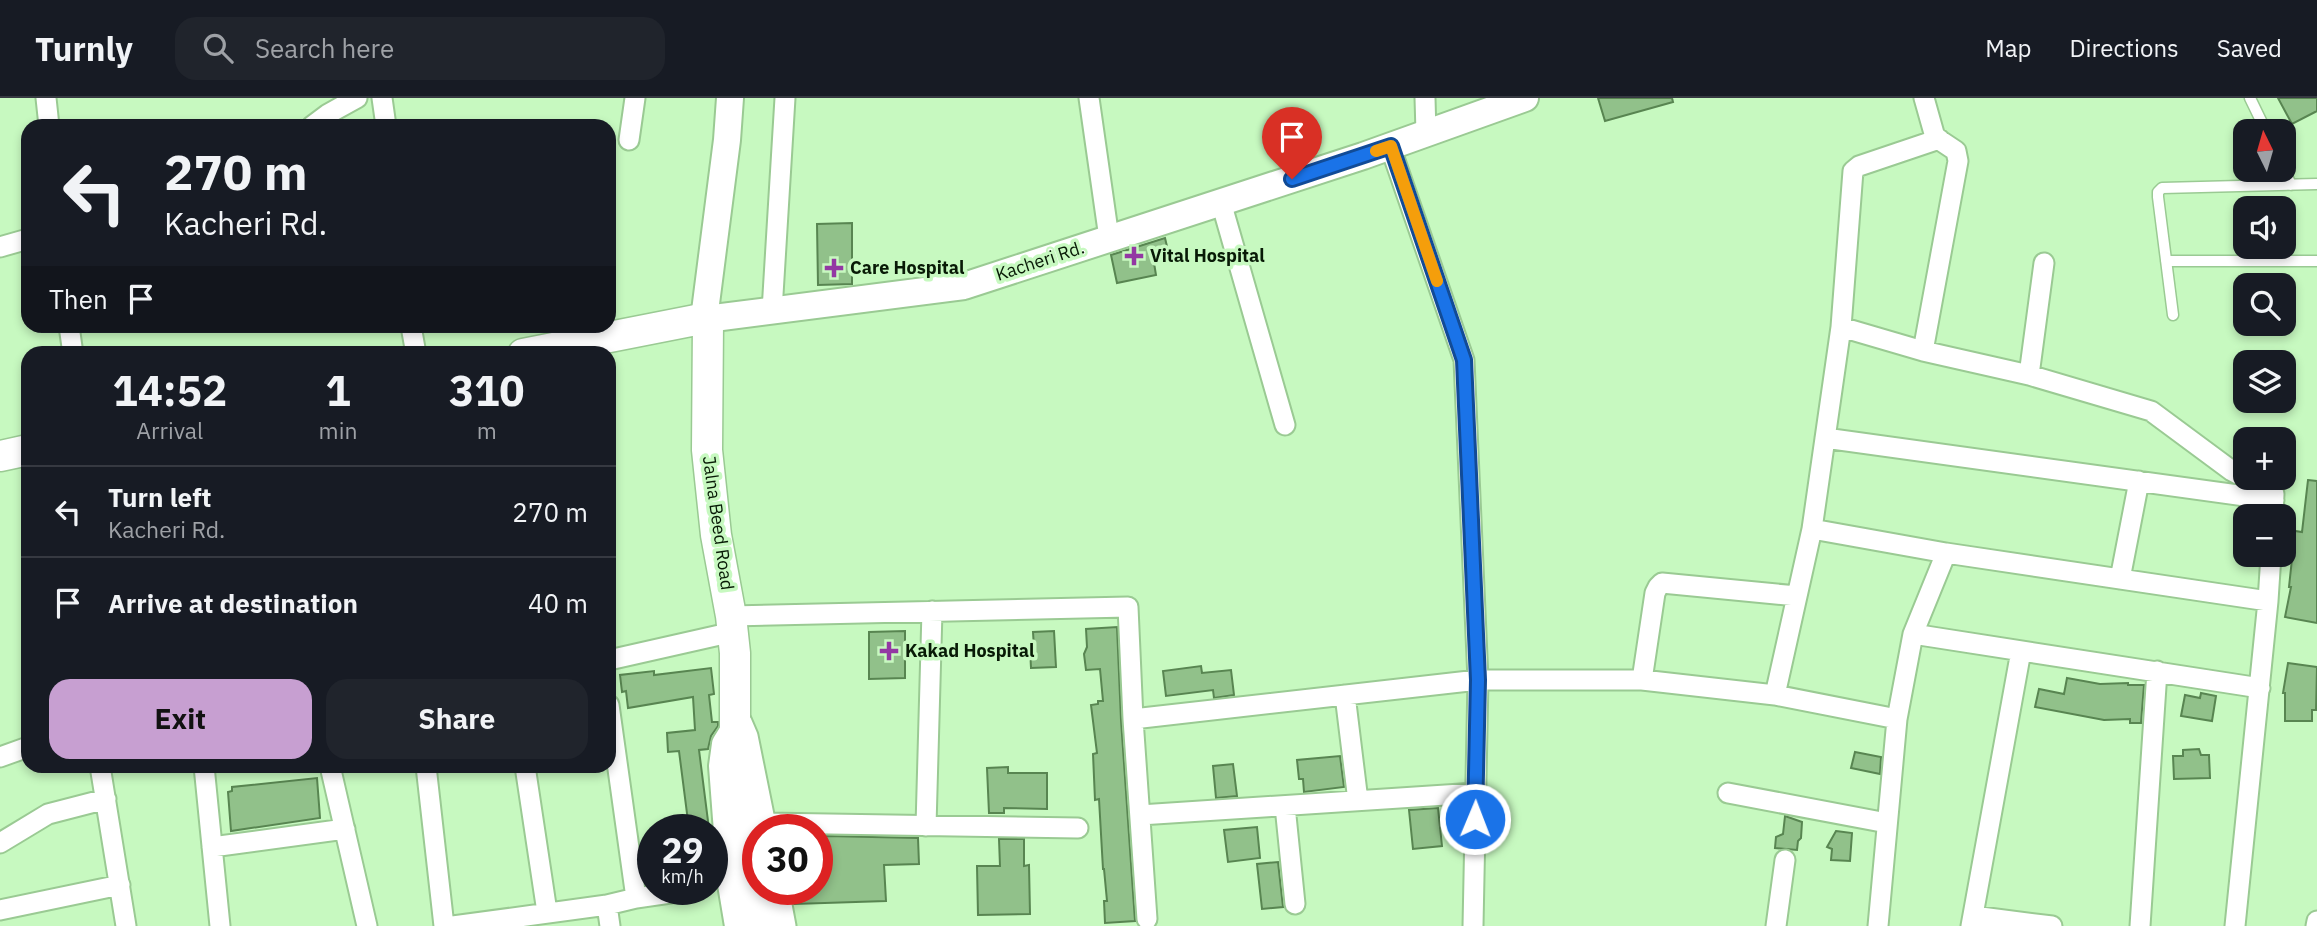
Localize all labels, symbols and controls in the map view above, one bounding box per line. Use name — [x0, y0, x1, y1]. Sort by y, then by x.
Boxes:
search box — [175, 17, 665, 80]
text: Turnly — [35, 27, 133, 70]
icon: search — [199, 29, 237, 67]
text: Search here — [255, 31, 394, 65]
text: Map — [1985, 32, 2031, 64]
text: Directions — [2069, 32, 2179, 64]
text: Saved — [2217, 32, 2282, 64]
pin — [1262, 107, 1322, 179]
icon: arrive — [1273, 118, 1311, 156]
north arrow — [2233, 119, 2296, 182]
map controls — [2233, 119, 2296, 567]
text: 270 m — [164, 140, 308, 203]
icon: left — [49, 147, 140, 238]
button: sound — [2233, 196, 2296, 259]
text: Kacheri Rd. — [164, 202, 327, 244]
street label: Kacheri Rd. — [993, 235, 1087, 286]
place label: Vital Hospital — [1150, 244, 1265, 267]
marker: Vital Hospital — [1124, 246, 1144, 266]
place label: Care Hospital — [850, 256, 965, 279]
marker: Care Hospital — [824, 258, 844, 278]
button: search — [2233, 273, 2296, 336]
icon: arrive — [122, 280, 160, 318]
text: Then — [49, 282, 108, 316]
button: layers — [2233, 350, 2296, 413]
text: 14:52 — [112, 363, 227, 418]
text: 1 — [325, 363, 351, 418]
text: 310 — [449, 363, 525, 418]
text: Arrival — [136, 415, 203, 445]
text: min — [319, 415, 357, 445]
text: m — [477, 415, 497, 445]
button: + — [2233, 427, 2296, 490]
street label: Jalna Beed Road — [698, 454, 739, 592]
text: Turn left — [108, 480, 211, 514]
icon: left — [49, 493, 87, 531]
text: 270 m — [512, 495, 588, 529]
button: − — [2233, 504, 2296, 567]
text: Kacheri Rd. — [108, 514, 225, 544]
icon: arrive — [49, 584, 87, 622]
text: Arrive at destination — [108, 586, 358, 620]
text: 40 m — [528, 586, 588, 620]
place label: Kakad Hospital — [905, 639, 1035, 662]
marker: Kakad Hospital — [879, 641, 899, 661]
button: Exit — [49, 679, 312, 759]
button: Share — [326, 679, 588, 759]
position arrow — [1438, 782, 1512, 856]
speed limit sign: 30 — [742, 814, 833, 905]
text: 29 — [661, 827, 704, 873]
text: km/h — [661, 865, 704, 888]

